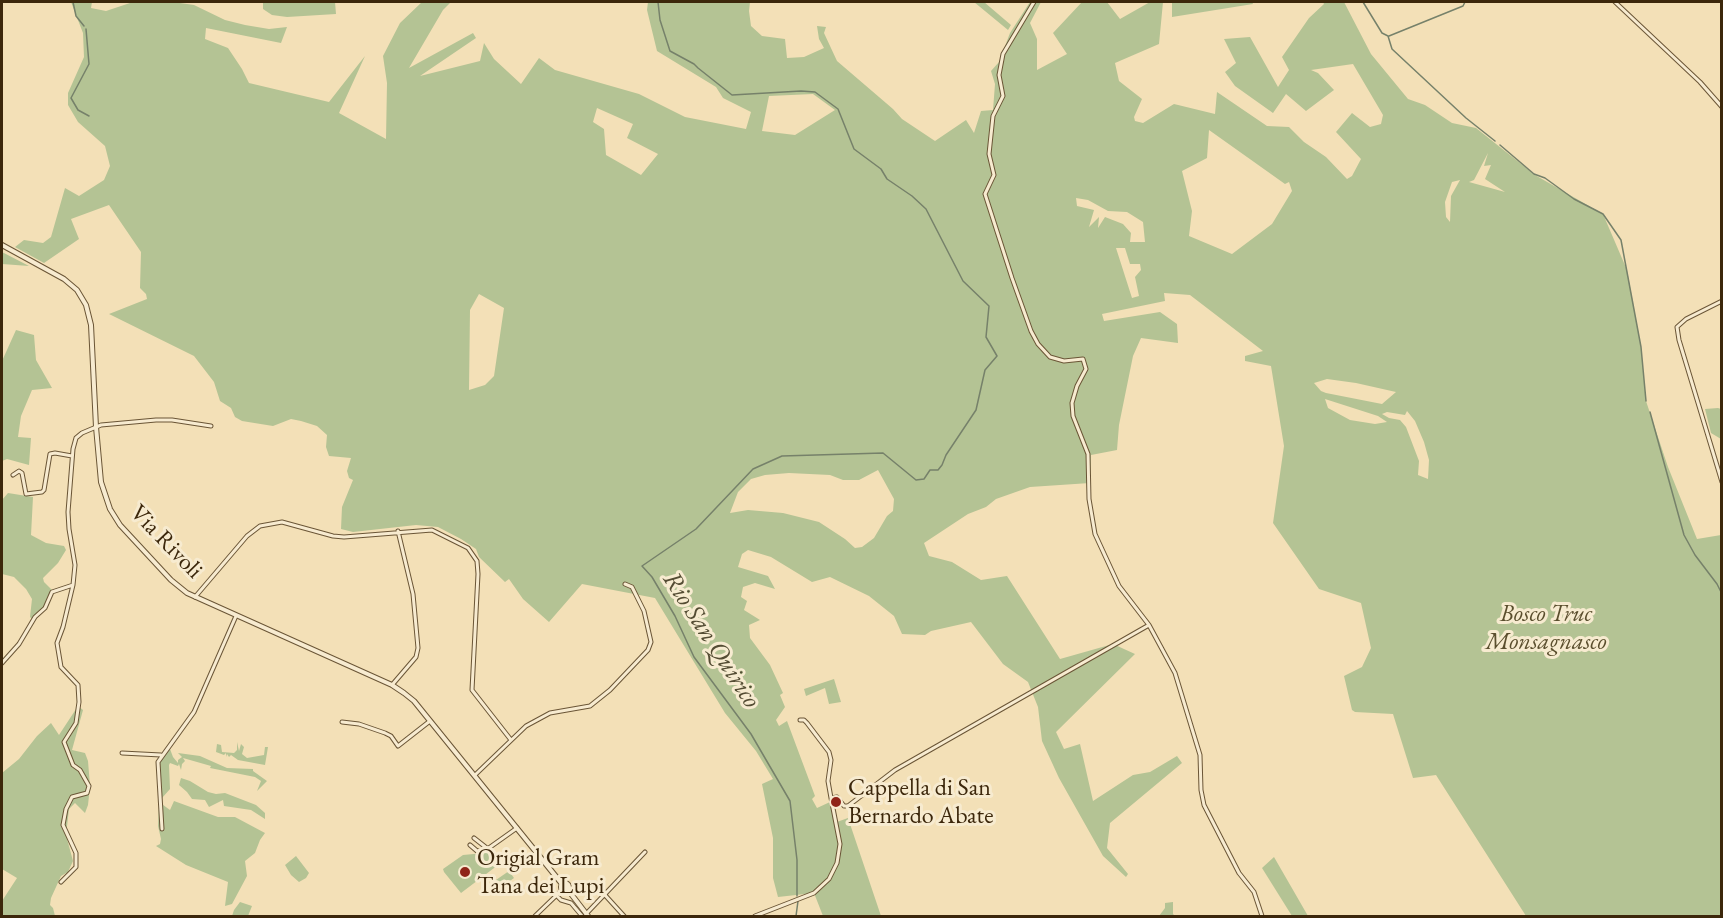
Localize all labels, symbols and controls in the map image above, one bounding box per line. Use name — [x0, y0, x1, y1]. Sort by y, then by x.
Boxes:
street label: Via Rivoli — [124, 499, 208, 585]
water label: Rio San Quirico — [655, 566, 767, 714]
park label: Bosco Truc Monsagnasco — [1485, 600, 1607, 656]
place label: Cappella di San Bernardo Abate — [848, 774, 994, 830]
marker: Cappella di San Bernardo Abate — [829, 795, 843, 809]
place label: Origial Gram Tana dei Lupi — [477, 844, 604, 900]
marker: Origial Gram Tana dei Lupi — [458, 865, 472, 879]

